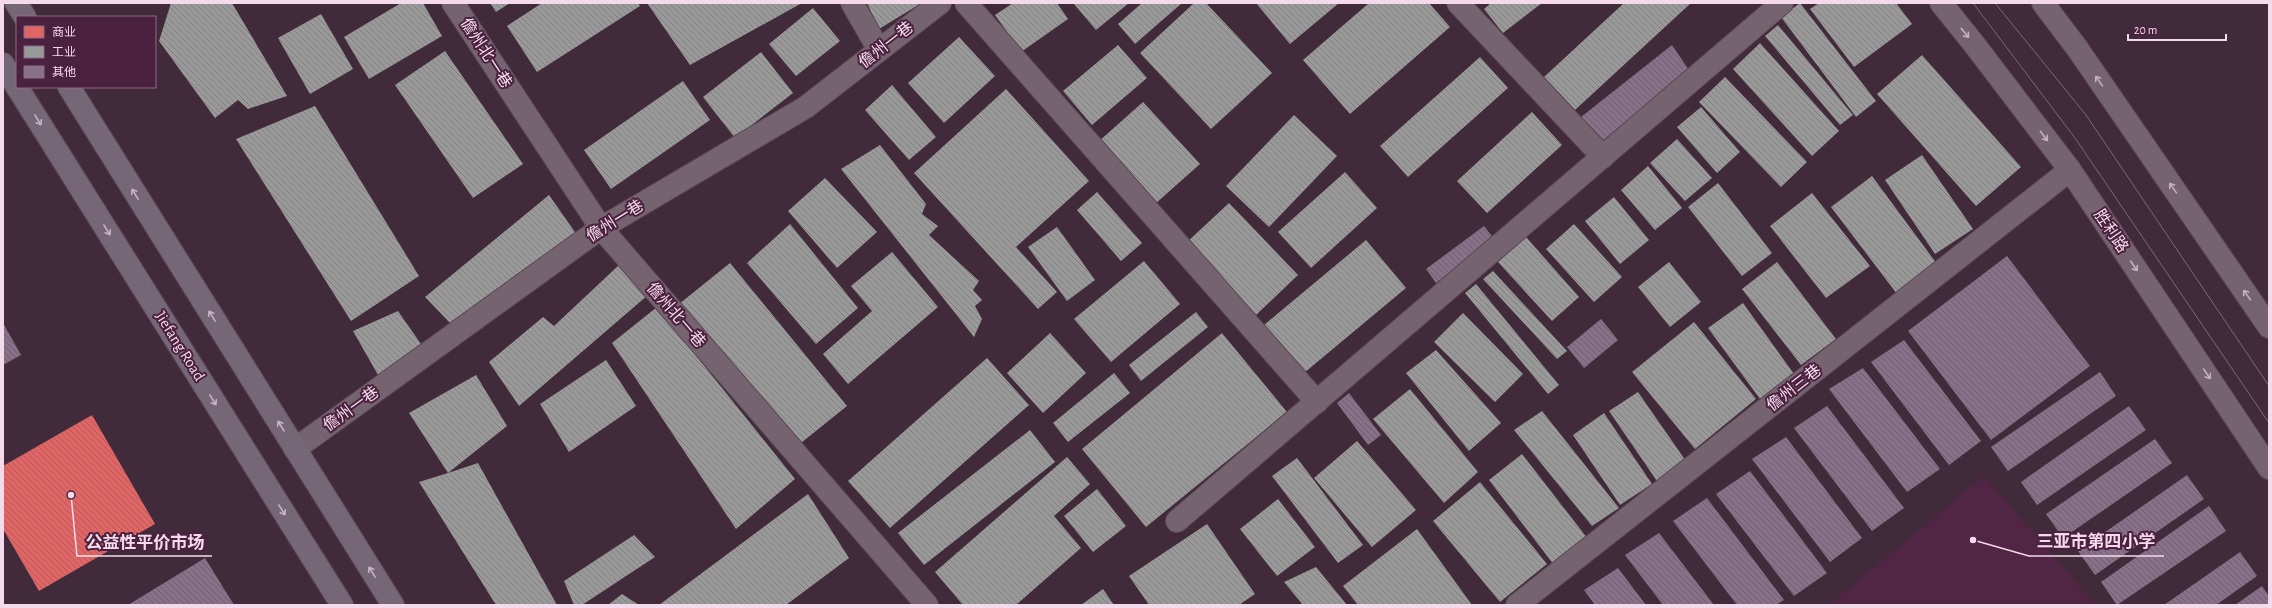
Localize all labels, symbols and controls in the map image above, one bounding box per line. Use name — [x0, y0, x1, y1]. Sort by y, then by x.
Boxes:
street label: 儋州北一巷 — [458, 15, 515, 91]
legend — [16, 16, 156, 88]
scale bar — [2128, 16, 2226, 42]
street label: 儋州一巷 — [855, 18, 916, 71]
text: 20 m — [2134, 24, 2157, 36]
text: 商业 — [52, 25, 76, 38]
one-way arrow — [1961, 28, 1970, 39]
text: 工业 — [52, 46, 76, 58]
text: 其他 — [52, 66, 76, 78]
one-way arrow — [2095, 76, 2103, 87]
one-way arrow — [34, 114, 42, 125]
one-way arrow — [2040, 131, 2049, 142]
one-way arrow — [2169, 183, 2177, 194]
one-way arrow — [131, 188, 139, 200]
street label: 儋州一巷 — [583, 196, 646, 245]
street label: 胜利路 — [2091, 206, 2132, 255]
one-way arrow — [103, 224, 111, 235]
one-way arrow — [2130, 260, 2138, 271]
street label: 儋州北一巷 — [644, 279, 709, 350]
one-way arrow — [2243, 290, 2251, 301]
street label: Jiefang Road — [152, 308, 208, 384]
one-way arrow — [208, 311, 216, 322]
street label: 儋州三巷 — [1763, 361, 1824, 414]
one-way arrow — [2203, 368, 2211, 380]
street label: 儋州一巷 — [320, 383, 382, 434]
one-way arrow — [210, 394, 218, 406]
one-way arrow — [277, 421, 285, 432]
one-way arrow — [279, 504, 287, 516]
callout: 公益性平价市场 — [77, 527, 212, 556]
callout: 三亚市第四小学 — [2029, 527, 2164, 556]
text: 三亚市第四小学 — [2037, 532, 2156, 550]
text: 公益性平价市场 — [86, 533, 205, 551]
one-way arrow — [368, 567, 376, 578]

